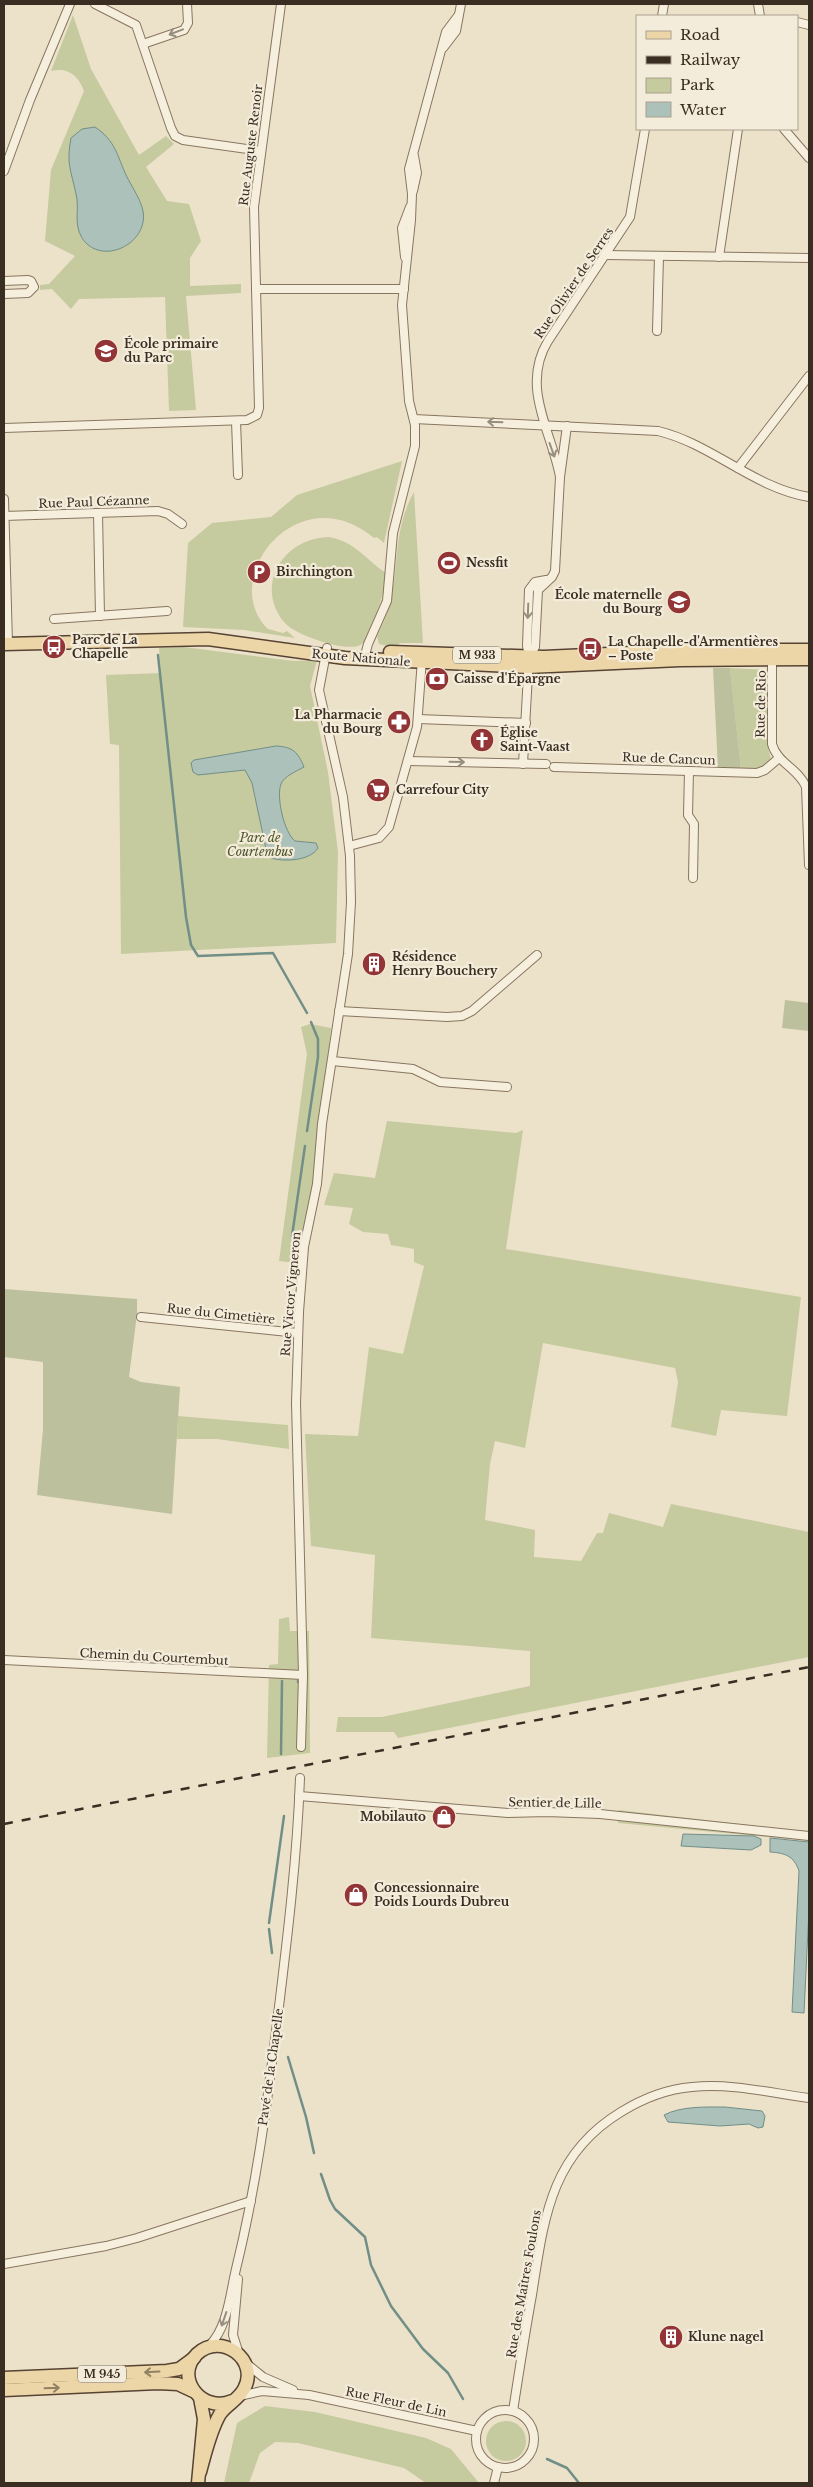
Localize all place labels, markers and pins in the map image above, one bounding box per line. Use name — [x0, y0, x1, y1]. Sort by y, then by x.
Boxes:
place label: École primaire du Parc — [124, 335, 218, 365]
school or university icon: École primaire du Parc — [93, 338, 119, 364]
sports icon: Nessfit — [436, 550, 462, 576]
place label: Nessfit — [466, 555, 508, 570]
parking icon: Birchington — [246, 559, 272, 585]
place label: Birchington — [276, 564, 353, 579]
place label: École maternelle du Bourg — [555, 586, 663, 616]
school or university icon: École maternelle du Bourg — [666, 589, 692, 615]
place label: Parc de La Chapelle — [72, 632, 138, 661]
bus stop icon: Parc de La Chapelle — [41, 634, 67, 660]
place label: La Chapelle-d'Armentières – Poste — [608, 634, 778, 663]
bus stop icon: La Chapelle-d'Armentières – Poste — [577, 636, 603, 662]
bank icon: Caisse d'Épargne — [424, 666, 450, 692]
place label: Caisse d'Épargne — [454, 670, 561, 686]
place label: La Pharmacie du Bourg — [295, 707, 383, 736]
pharmacy icon: La Pharmacie du Bourg — [386, 709, 412, 735]
place label: Église Saint-Vaast — [500, 724, 570, 754]
church icon: Église Saint-Vaast — [469, 727, 495, 753]
supermarket icon: Carrefour City — [365, 777, 391, 803]
place label: Carrefour City — [396, 782, 489, 797]
place label: Résidence Henry Bouchery — [392, 949, 498, 978]
building icon: Résidence Henry Bouchery — [361, 951, 387, 977]
shop icon: Mobilauto — [431, 1804, 457, 1830]
place label: Mobilauto — [360, 1809, 426, 1824]
place label: Concessionnaire Poids Lourds Dubreu — [374, 1880, 510, 1909]
shop icon: Concessionnaire Poids Lourds Dubreu — [343, 1882, 369, 1908]
building icon: Klune nagel — [658, 2324, 684, 2350]
place label: Klune nagel — [688, 2329, 764, 2344]

